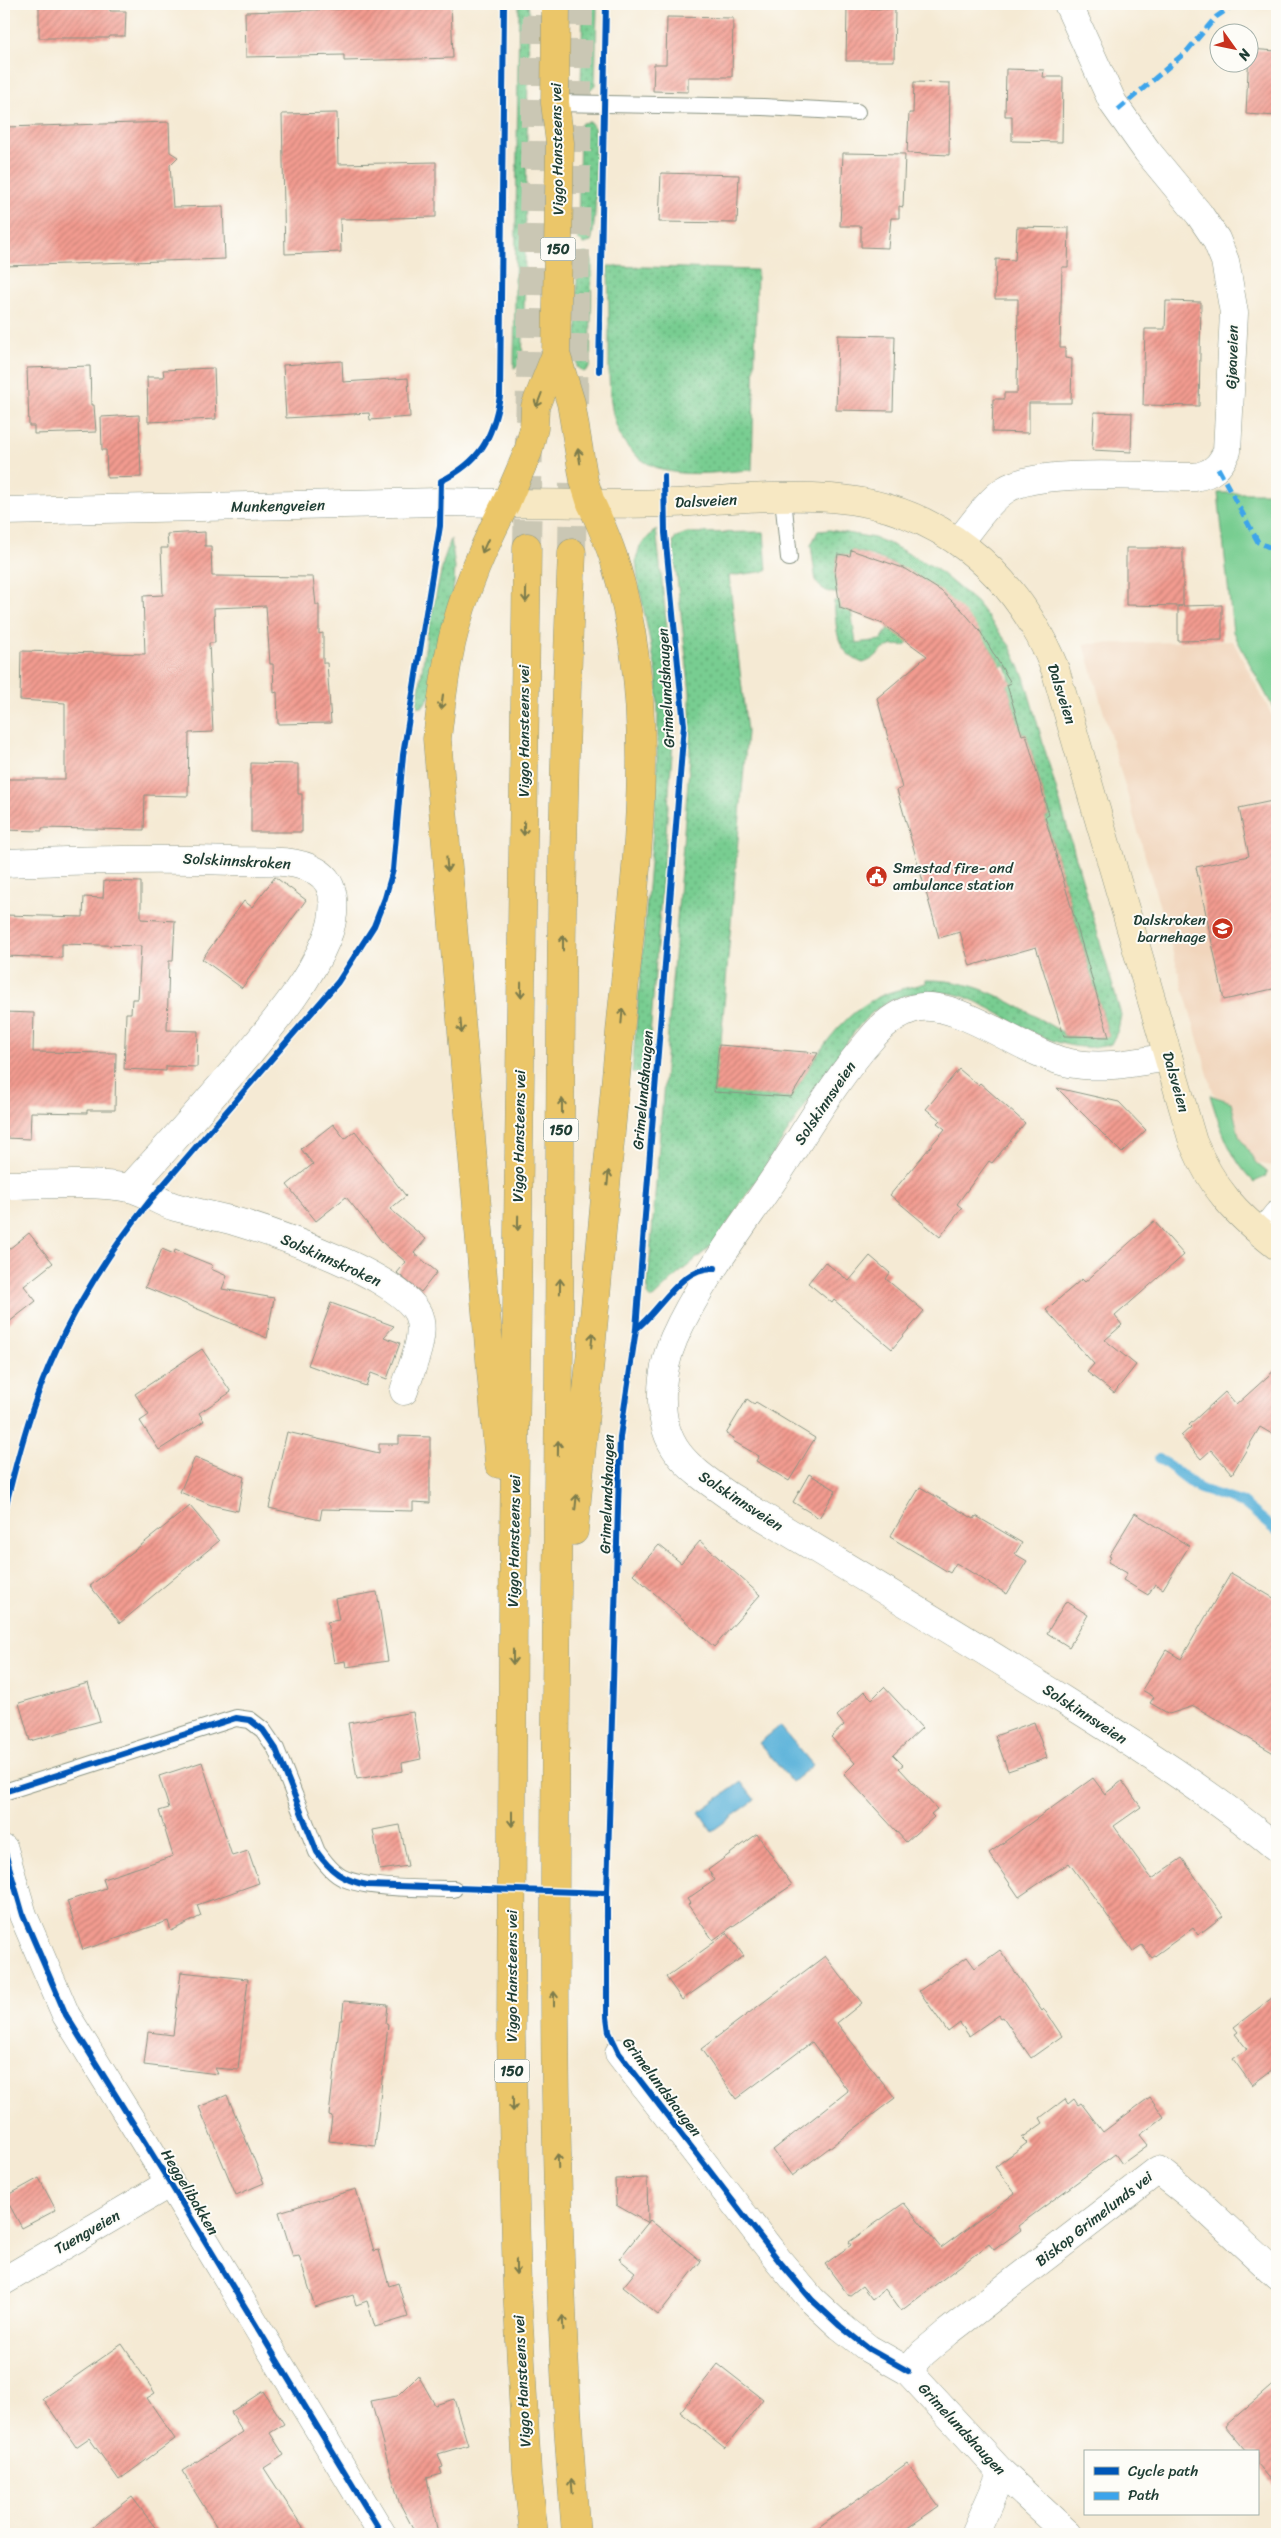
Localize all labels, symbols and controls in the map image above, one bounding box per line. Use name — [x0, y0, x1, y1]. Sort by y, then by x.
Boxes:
north arrow — [1208, 22, 1258, 72]
text: N — [1231, 43, 1258, 66]
street label: Viggo Hansteens vei — [543, 82, 571, 215]
road number: 150 — [540, 238, 576, 260]
street label: Gjøaveien — [1218, 325, 1246, 389]
one-way arrow — [533, 392, 542, 407]
one-way arrow — [574, 448, 584, 464]
street label: Dalsveien — [674, 486, 738, 516]
street label: Munkengveien — [231, 492, 325, 520]
one-way arrow — [479, 538, 489, 553]
one-way arrow — [521, 587, 531, 603]
street label: Grimelundshaugen — [650, 628, 682, 748]
street label: Dalsveien — [1040, 660, 1084, 728]
street label: Viggo Hansteens vei — [511, 664, 537, 797]
one-way arrow — [437, 694, 447, 710]
one-way arrow — [519, 820, 528, 836]
street label: Solskinnskroken — [182, 845, 292, 877]
place label: Smestad fire- and ambulance station — [893, 855, 1014, 898]
one-way arrow — [442, 856, 452, 872]
public building icon: Smestad fire- and ambulance station — [865, 865, 889, 889]
place label: Dalskroken barnehage — [1133, 907, 1206, 950]
school or university icon: Dalskroken barnehage — [1210, 917, 1234, 941]
one-way arrow — [558, 935, 568, 952]
one-way arrow — [516, 982, 526, 998]
one-way arrow — [617, 1008, 626, 1024]
one-way arrow — [456, 1018, 465, 1034]
street label: Grimelundshaugen — [625, 1029, 661, 1151]
street label: Dalsveien — [1155, 1048, 1197, 1116]
street label: Solskinnsveien — [787, 1056, 863, 1150]
street label: Viggo Hansteens vei — [505, 1069, 533, 1202]
one-way arrow — [557, 1098, 567, 1114]
road number: 150 — [544, 1118, 578, 1142]
one-way arrow — [603, 1170, 613, 1186]
one-way arrow — [513, 1214, 523, 1231]
street label: Solskinnskroken — [276, 1226, 386, 1294]
one-way arrow — [555, 1278, 565, 1294]
one-way arrow — [587, 1332, 597, 1348]
street label: Grimelundshaugen — [592, 1434, 622, 1554]
one-way arrow — [554, 1440, 563, 1456]
street label: Solskinnsveien — [693, 1464, 789, 1538]
street label: Viggo Hansteens vei — [500, 1474, 528, 1607]
one-way arrow — [572, 1494, 581, 1510]
one-way arrow — [508, 1648, 518, 1664]
street label: Solskinnsveien — [1037, 1677, 1133, 1751]
one-way arrow — [507, 1810, 517, 1827]
street label: Viggo Hansteens vei — [499, 1909, 525, 2042]
one-way arrow — [549, 1991, 559, 2007]
street label: Grimelundshaugen — [616, 2031, 708, 2143]
road number: 150 — [494, 2060, 530, 2082]
one-way arrow — [508, 2096, 518, 2112]
street label: Heggelibakken — [154, 2144, 226, 2240]
one-way arrow — [553, 2153, 562, 2169]
street label: Biskop Grimelunds vei — [1029, 2164, 1159, 2273]
street label: Tuengveien — [49, 2203, 125, 2261]
one-way arrow — [511, 2258, 521, 2274]
street label: Viggo Hansteens vei — [506, 2313, 538, 2448]
one-way arrow — [559, 2316, 568, 2332]
street label: Grimelundshaugen — [912, 2376, 1012, 2482]
legend — [1084, 2450, 1258, 2516]
text: Cycle path — [1128, 2458, 1199, 2484]
one-way arrow — [567, 2478, 577, 2494]
text: Path — [1128, 2482, 1159, 2508]

